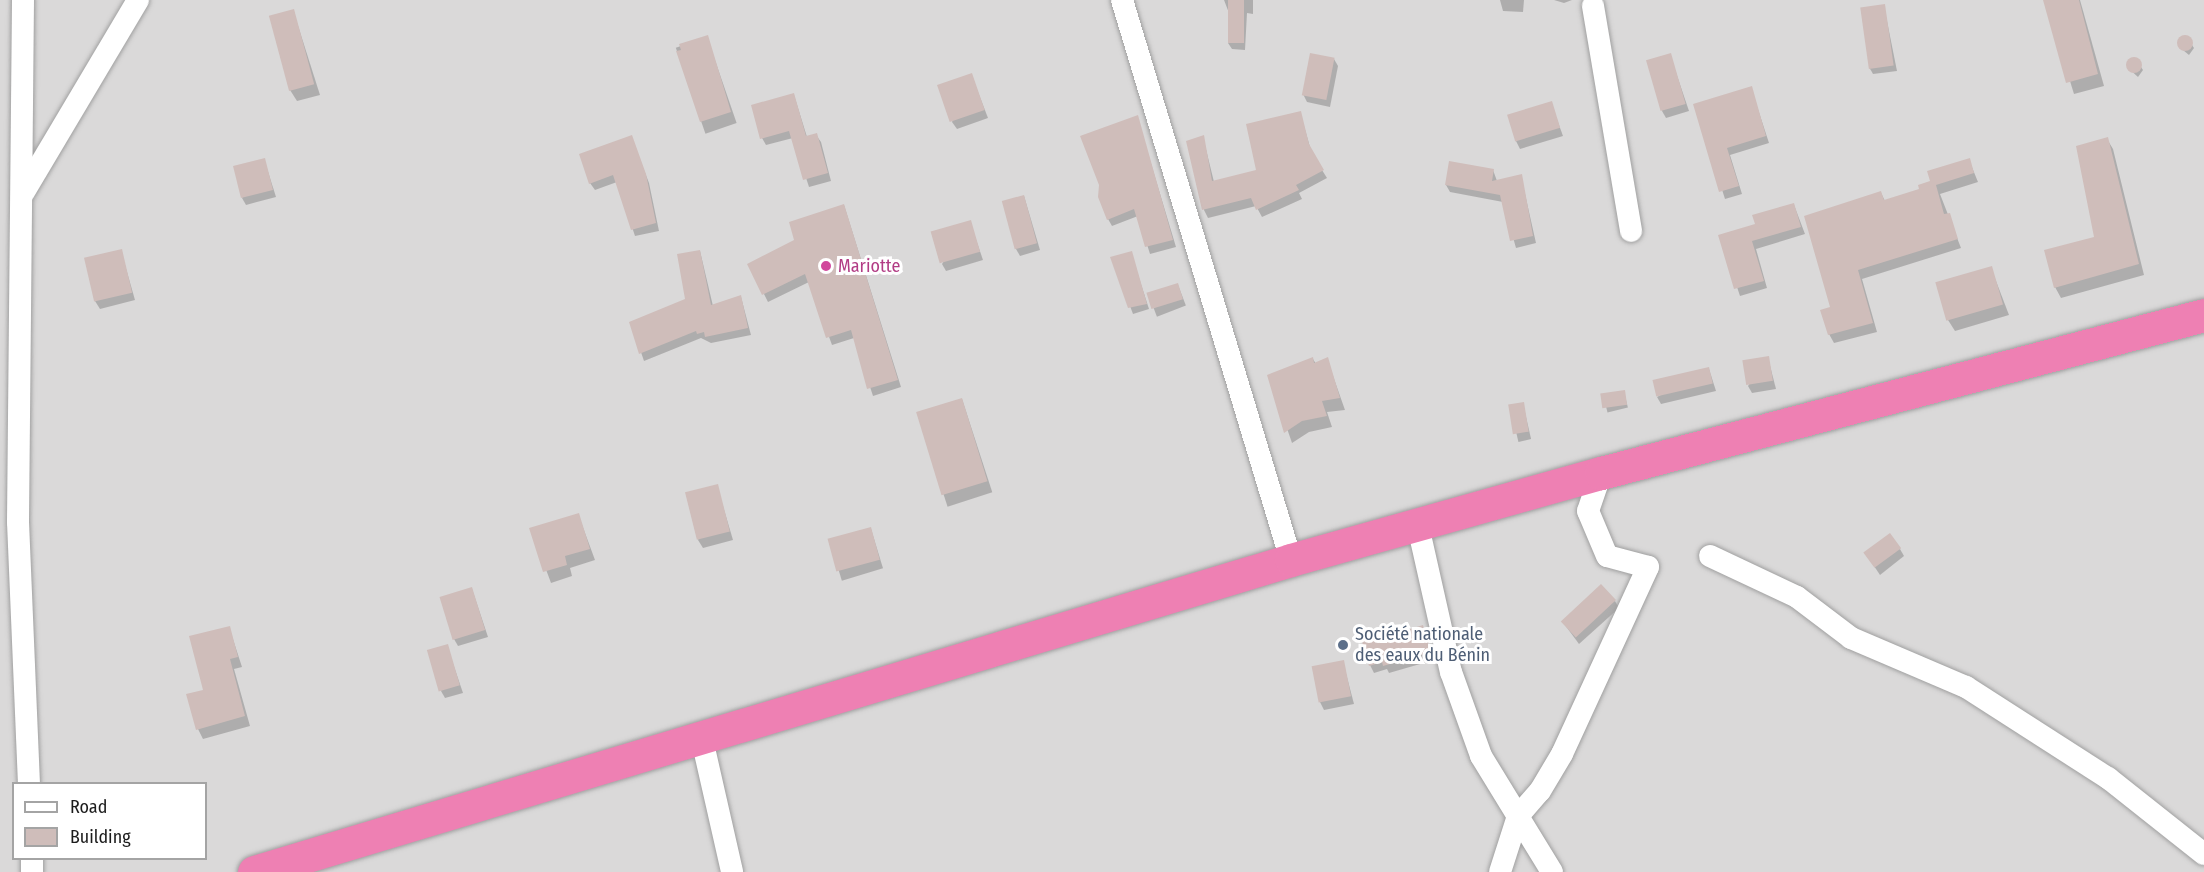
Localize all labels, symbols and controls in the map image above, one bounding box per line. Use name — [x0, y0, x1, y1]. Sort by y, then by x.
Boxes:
place label: Mariotte — [838, 255, 900, 277]
marker: Mariotte — [819, 259, 833, 273]
place label: Société nationale des eaux du Bénin — [1355, 624, 1490, 666]
marker: Société nationale des eaux du Bénin — [1336, 638, 1350, 652]
legend — [12, 782, 207, 860]
text: Road — [70, 796, 107, 818]
text: Building — [70, 826, 131, 848]

